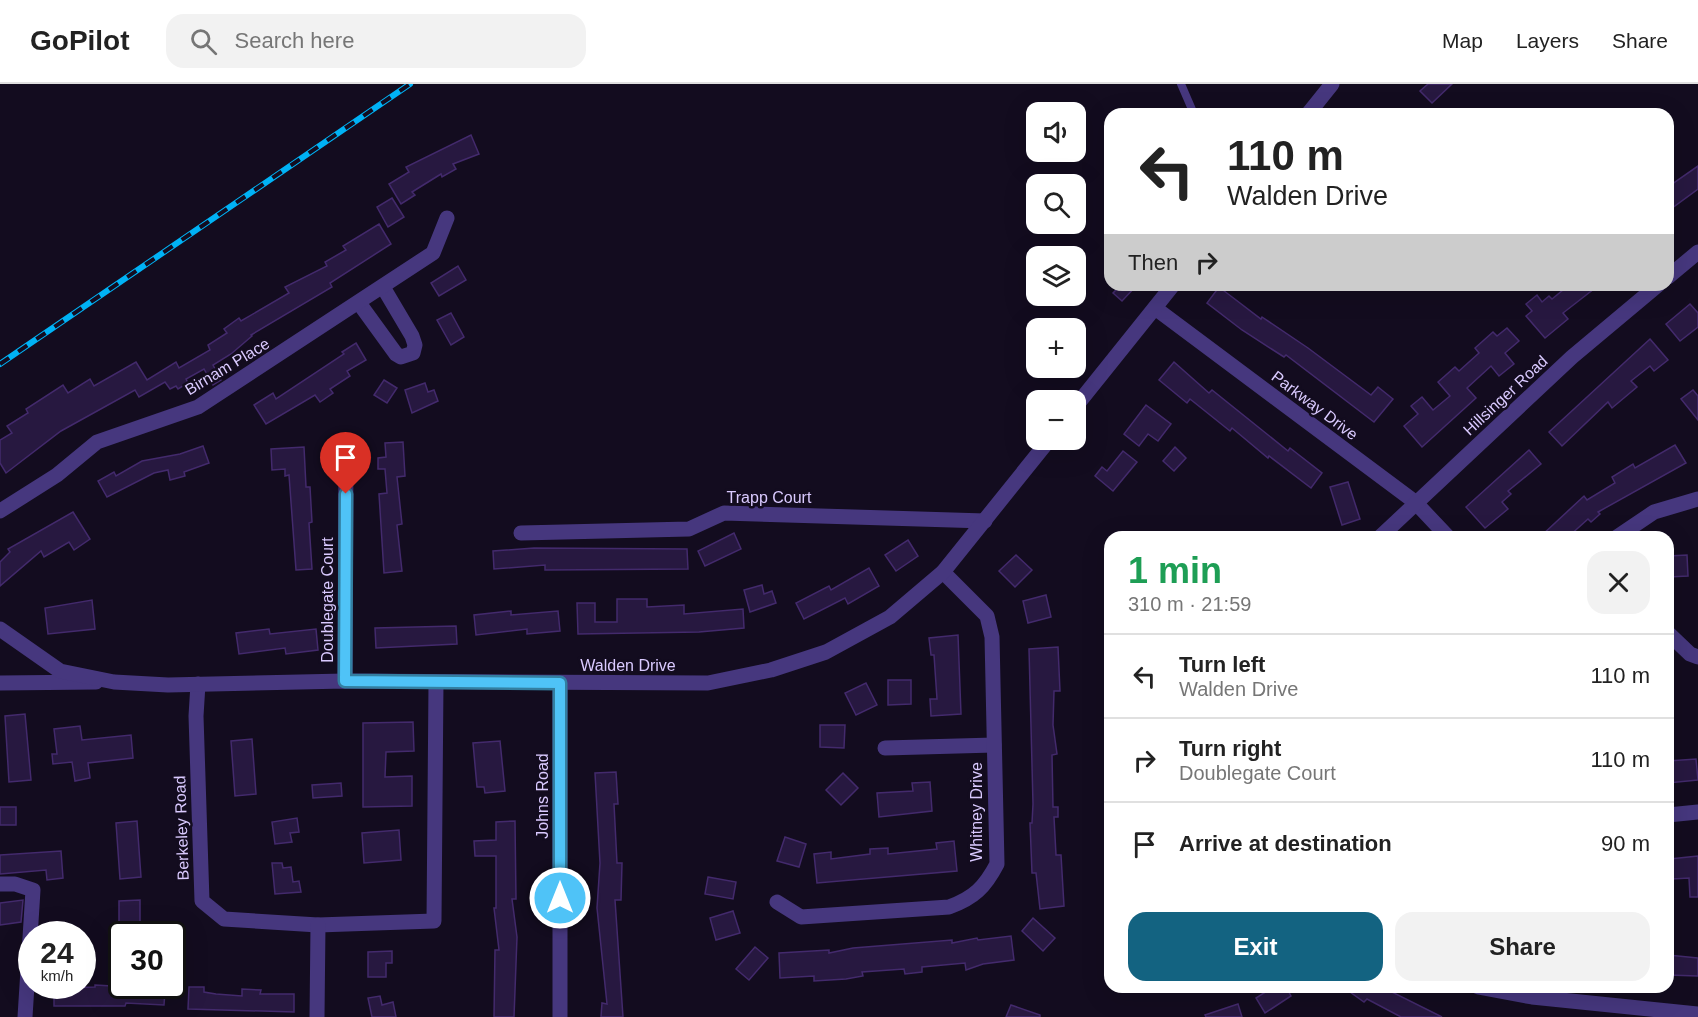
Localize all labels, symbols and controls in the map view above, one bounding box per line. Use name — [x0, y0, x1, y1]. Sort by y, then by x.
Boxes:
search box — [166, 14, 586, 68]
text: GoPilot — [30, 25, 130, 56]
icon: search — [187, 25, 220, 58]
text: Search here — [235, 28, 354, 53]
text: Map — [1442, 29, 1483, 52]
text: Layers — [1516, 29, 1579, 52]
text: Share — [1612, 29, 1668, 52]
map controls — [1026, 102, 1086, 450]
button: sound — [1026, 102, 1086, 162]
icon: left — [1128, 132, 1206, 210]
text: 110 m — [1227, 132, 1344, 179]
button: search — [1026, 174, 1086, 234]
text: Walden Drive — [1227, 181, 1388, 211]
button: layers — [1026, 246, 1086, 306]
icon: right — [1190, 246, 1223, 279]
text: Then — [1128, 250, 1178, 275]
button: + — [1026, 318, 1086, 378]
street label: Birnam Place — [182, 335, 272, 398]
street label: Hillsinger Road — [1460, 352, 1551, 439]
street label: Parkway Drive — [1268, 368, 1361, 443]
button: − — [1026, 390, 1086, 450]
pin — [320, 432, 371, 494]
icon: arrive — [329, 441, 362, 474]
street label: Trapp Court — [727, 489, 812, 506]
street label: Doublegate Court — [319, 537, 336, 663]
text: 1 min — [1128, 550, 1222, 591]
button: close — [1587, 551, 1650, 614]
text: 310 m · 21:59 — [1128, 593, 1251, 615]
text: Turn left — [1179, 652, 1265, 677]
street label: Walden Drive — [580, 657, 676, 674]
icon: left — [1128, 660, 1161, 693]
text: 110 m — [1590, 663, 1650, 688]
text: Walden Drive — [1179, 678, 1298, 700]
text: Turn right — [1179, 736, 1281, 761]
icon: right — [1128, 744, 1161, 777]
text: 110 m — [1590, 747, 1650, 772]
street label: Johns Road — [534, 753, 551, 839]
street label: Whitney Drive — [968, 762, 985, 862]
text: Doublegate Court — [1179, 762, 1336, 784]
street label: Berkeley Road — [171, 775, 192, 881]
icon: arrive — [1128, 828, 1161, 861]
text: Arrive at destination — [1179, 831, 1392, 856]
text: 90 m — [1601, 831, 1650, 856]
position arrow — [528, 866, 592, 930]
button: Exit — [1128, 912, 1383, 981]
button: Share — [1395, 912, 1650, 981]
speed limit sign: 30 — [108, 921, 186, 999]
text: 24 — [40, 936, 74, 969]
text: km/h — [41, 967, 73, 984]

